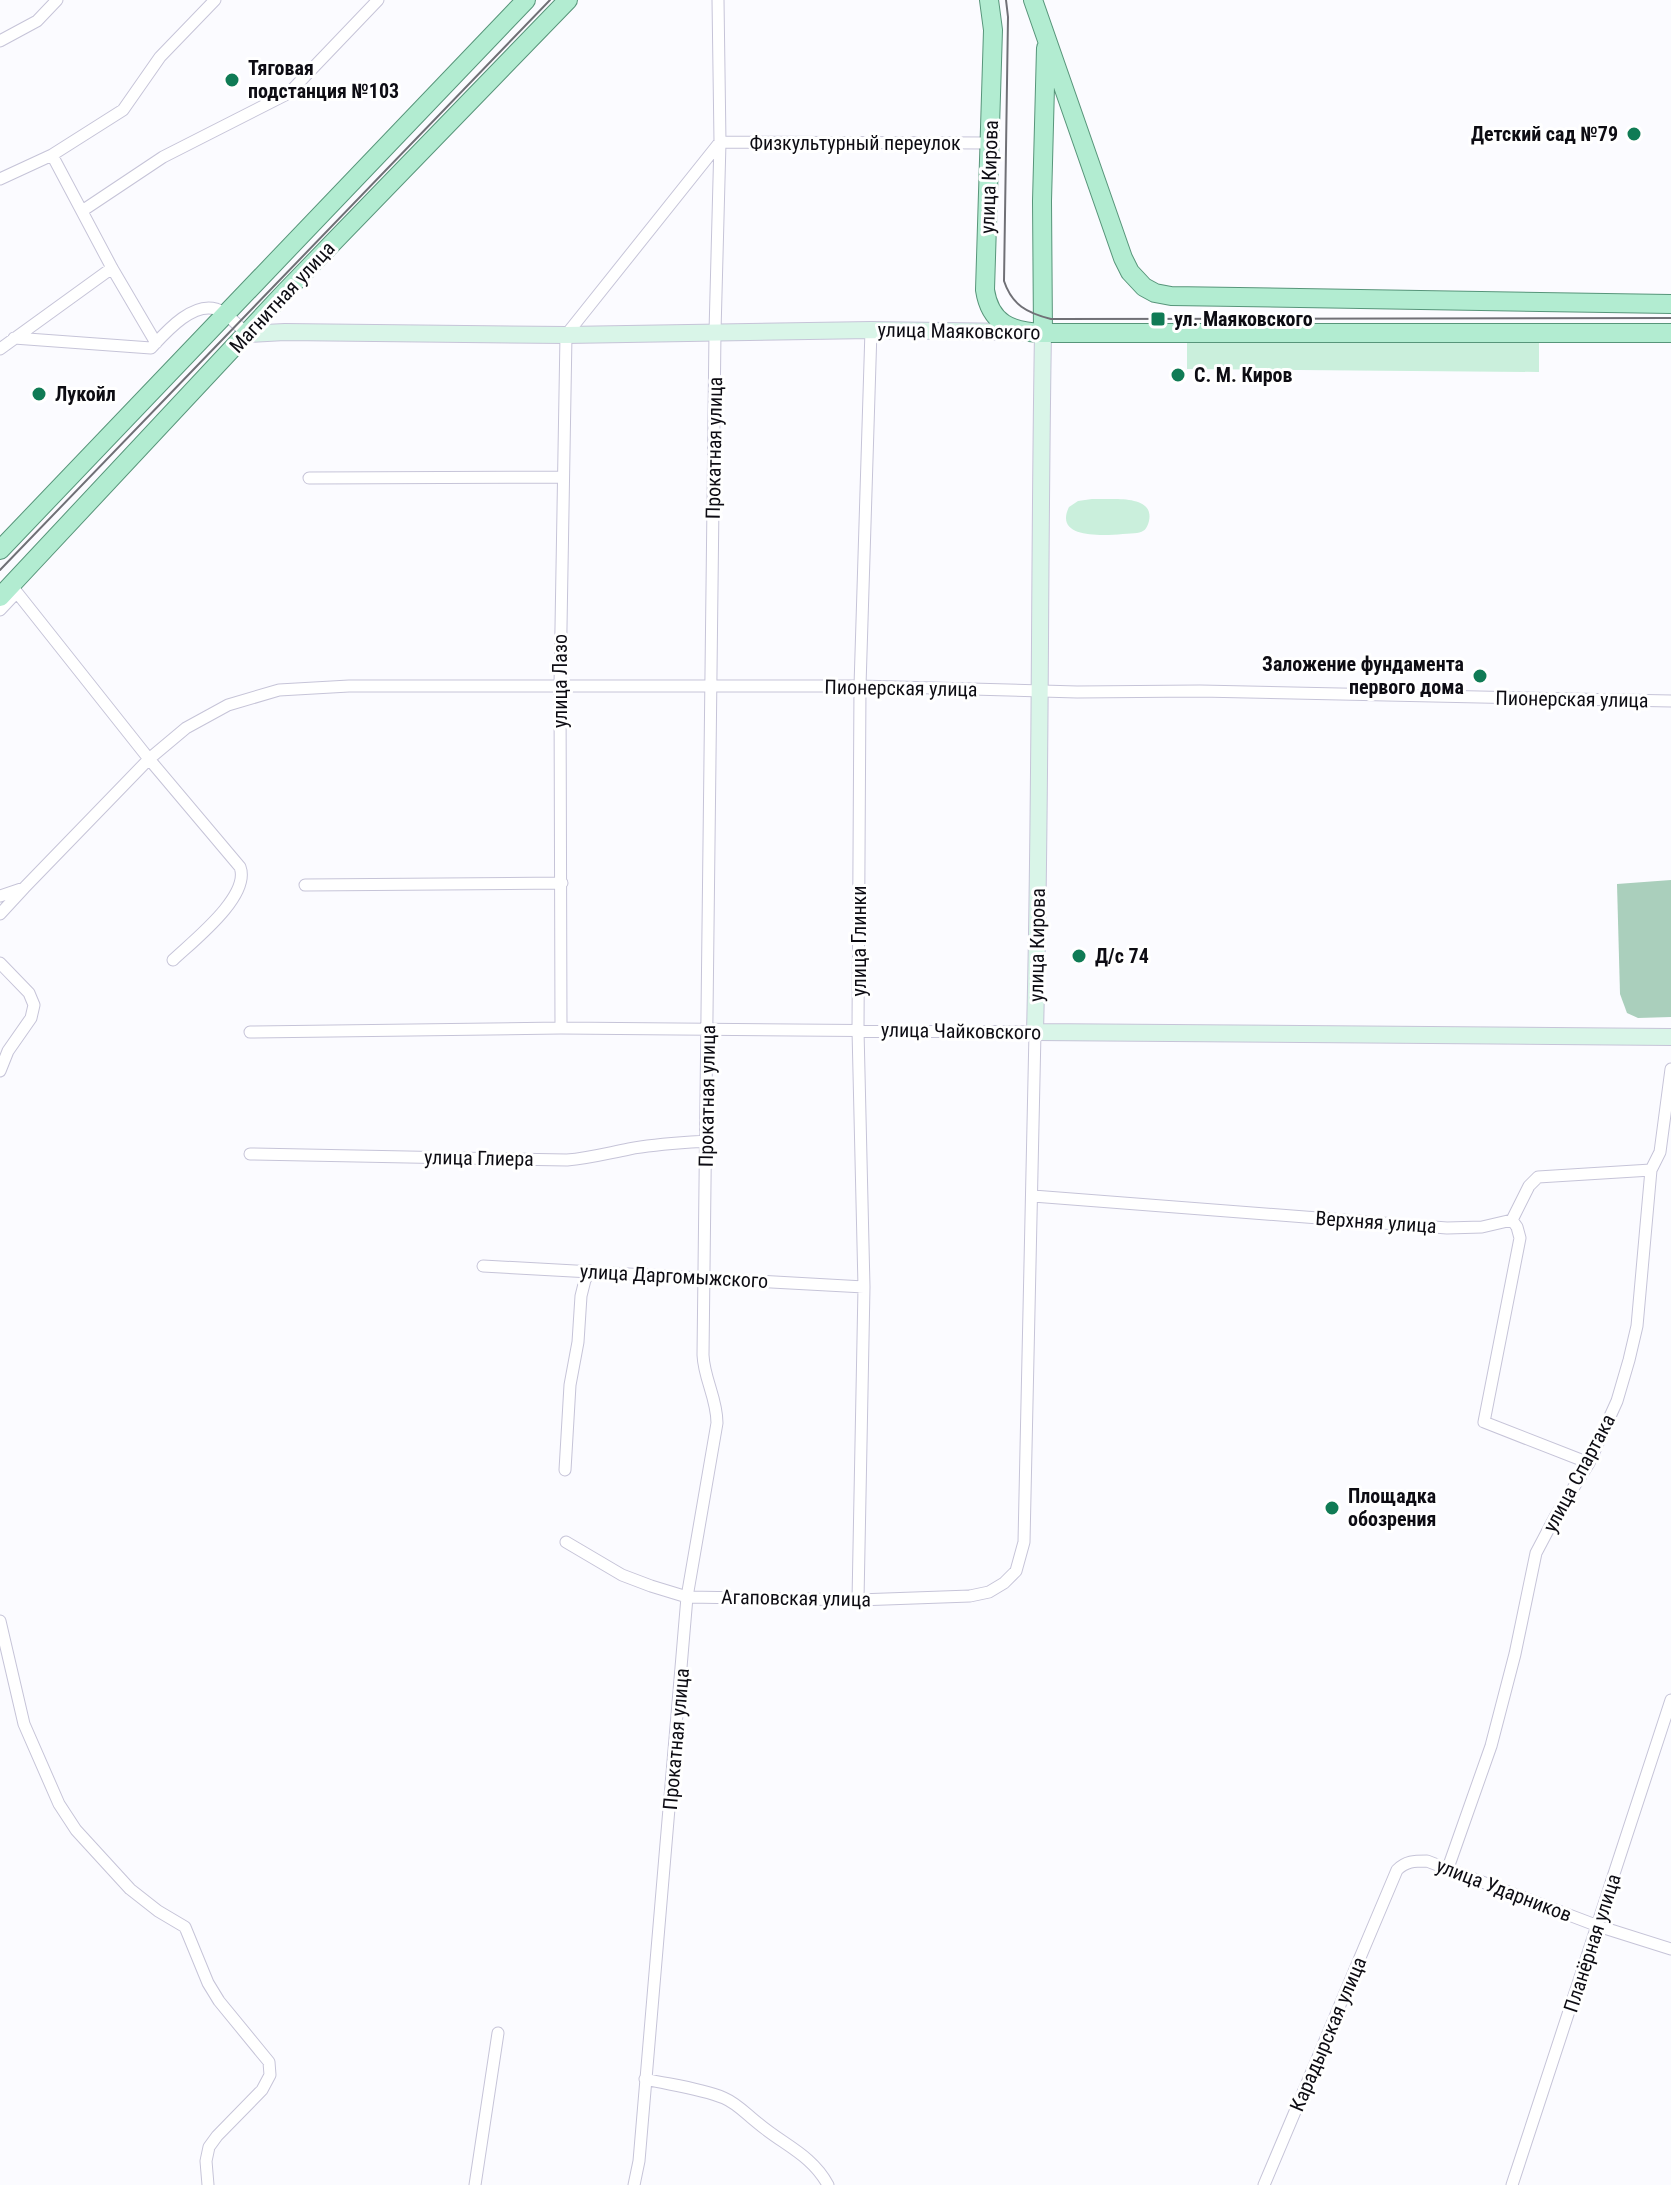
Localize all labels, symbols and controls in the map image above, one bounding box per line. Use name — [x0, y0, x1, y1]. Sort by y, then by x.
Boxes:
place label: Тяговая подстанция №103 — [248, 56, 399, 103]
marker: Тяговая подстанция №103 — [223, 71, 241, 89]
street label: улица Кирова — [975, 120, 1003, 234]
place label: Детский сад №79 — [1471, 122, 1618, 146]
marker: Детский сад №79 — [1625, 125, 1643, 143]
street label: Физкультурный переулок — [749, 131, 961, 155]
street label: Магнитная улица — [224, 236, 340, 358]
place label: ул. Маяковского — [1174, 307, 1313, 331]
marker: ул. Маяковского — [1149, 310, 1167, 328]
street label: улица Маяковского — [877, 318, 1041, 344]
place label: С. М. Киров — [1194, 363, 1293, 387]
marker: С. М. Киров — [1169, 366, 1187, 384]
street label: Прокатная улица — [701, 377, 727, 519]
place label: Лукойл — [55, 382, 116, 406]
marker: Лукойл — [30, 385, 48, 403]
street label: улица Лазо — [548, 634, 572, 728]
place label: Заложение фундамента первого дома — [1262, 652, 1464, 699]
marker: Заложение фундамента первого дома — [1471, 667, 1489, 685]
street label: Пионерская улица — [824, 675, 978, 701]
street label: Пионерская улица — [1495, 686, 1649, 712]
street label: улица Глинки — [847, 886, 871, 996]
street label: улица Кирова — [1024, 888, 1050, 1002]
place label: Д/с 74 — [1095, 944, 1149, 968]
marker: Д/с 74 — [1070, 947, 1088, 965]
street label: улица Чайковского — [881, 1018, 1041, 1044]
street label: Прокатная улица — [694, 1025, 720, 1167]
street label: улица Глиера — [424, 1145, 534, 1171]
street label: Верхняя улица — [1315, 1206, 1437, 1238]
street label: улица Даргомыжского — [579, 1259, 769, 1293]
street label: улица Спартака — [1538, 1410, 1620, 1536]
place label: Площадка обозрения — [1348, 1484, 1436, 1531]
marker: Площадка обозрения — [1323, 1499, 1341, 1517]
street label: Агаповская улица — [721, 1585, 871, 1611]
street label: Прокатная улица — [658, 1667, 694, 1811]
street label: улица Ударников — [1433, 1853, 1575, 1927]
street label: Планёрная улица — [1558, 1871, 1626, 2015]
street label: Карадырская улица — [1285, 1953, 1371, 2115]

